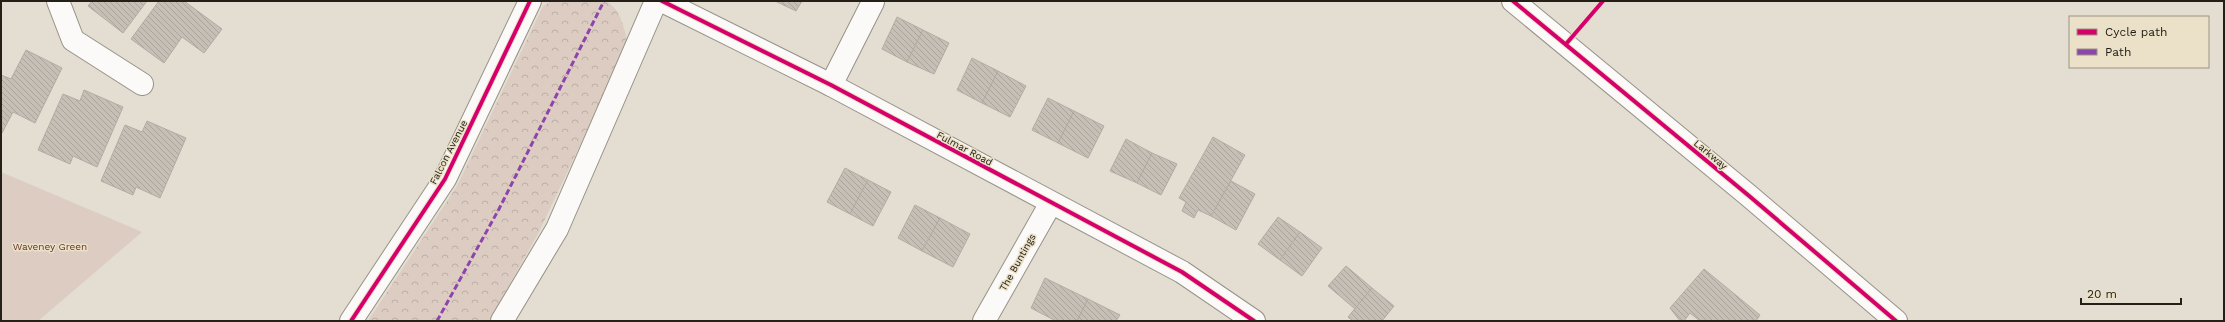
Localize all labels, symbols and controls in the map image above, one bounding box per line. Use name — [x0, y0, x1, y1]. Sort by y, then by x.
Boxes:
legend — [2069, 16, 2209, 68]
text: Cycle path — [2105, 25, 2167, 39]
text: Path — [2105, 45, 2131, 59]
street label: Falcon Avenue — [428, 118, 469, 186]
street label: Fulmar Road — [935, 129, 995, 168]
street label: Larkway — [1692, 137, 1730, 172]
street label: The Buntings — [997, 232, 1038, 293]
park label: Waveney Green — [13, 241, 87, 252]
scale bar — [2081, 280, 2181, 306]
text: 20 m — [2087, 287, 2117, 301]

